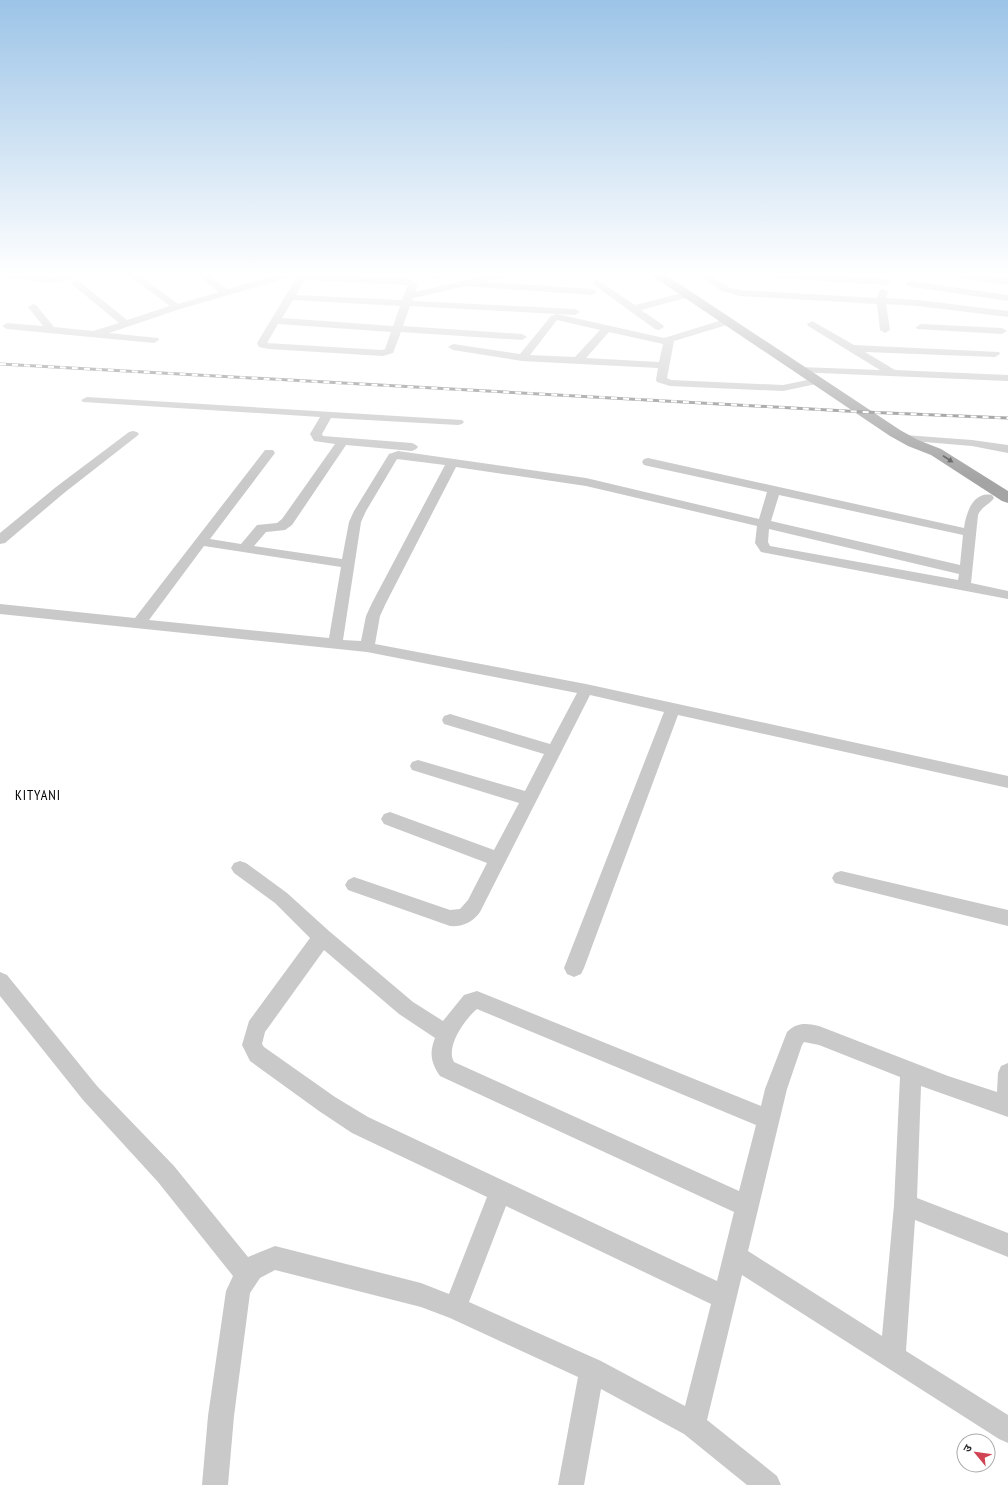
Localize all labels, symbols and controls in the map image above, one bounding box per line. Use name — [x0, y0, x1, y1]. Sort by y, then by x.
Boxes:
one-way arrow — [943, 455, 953, 463]
district label: KITYANI — [15, 786, 61, 804]
north arrow — [956, 1433, 996, 1473]
text: उ — [960, 1441, 975, 1454]

